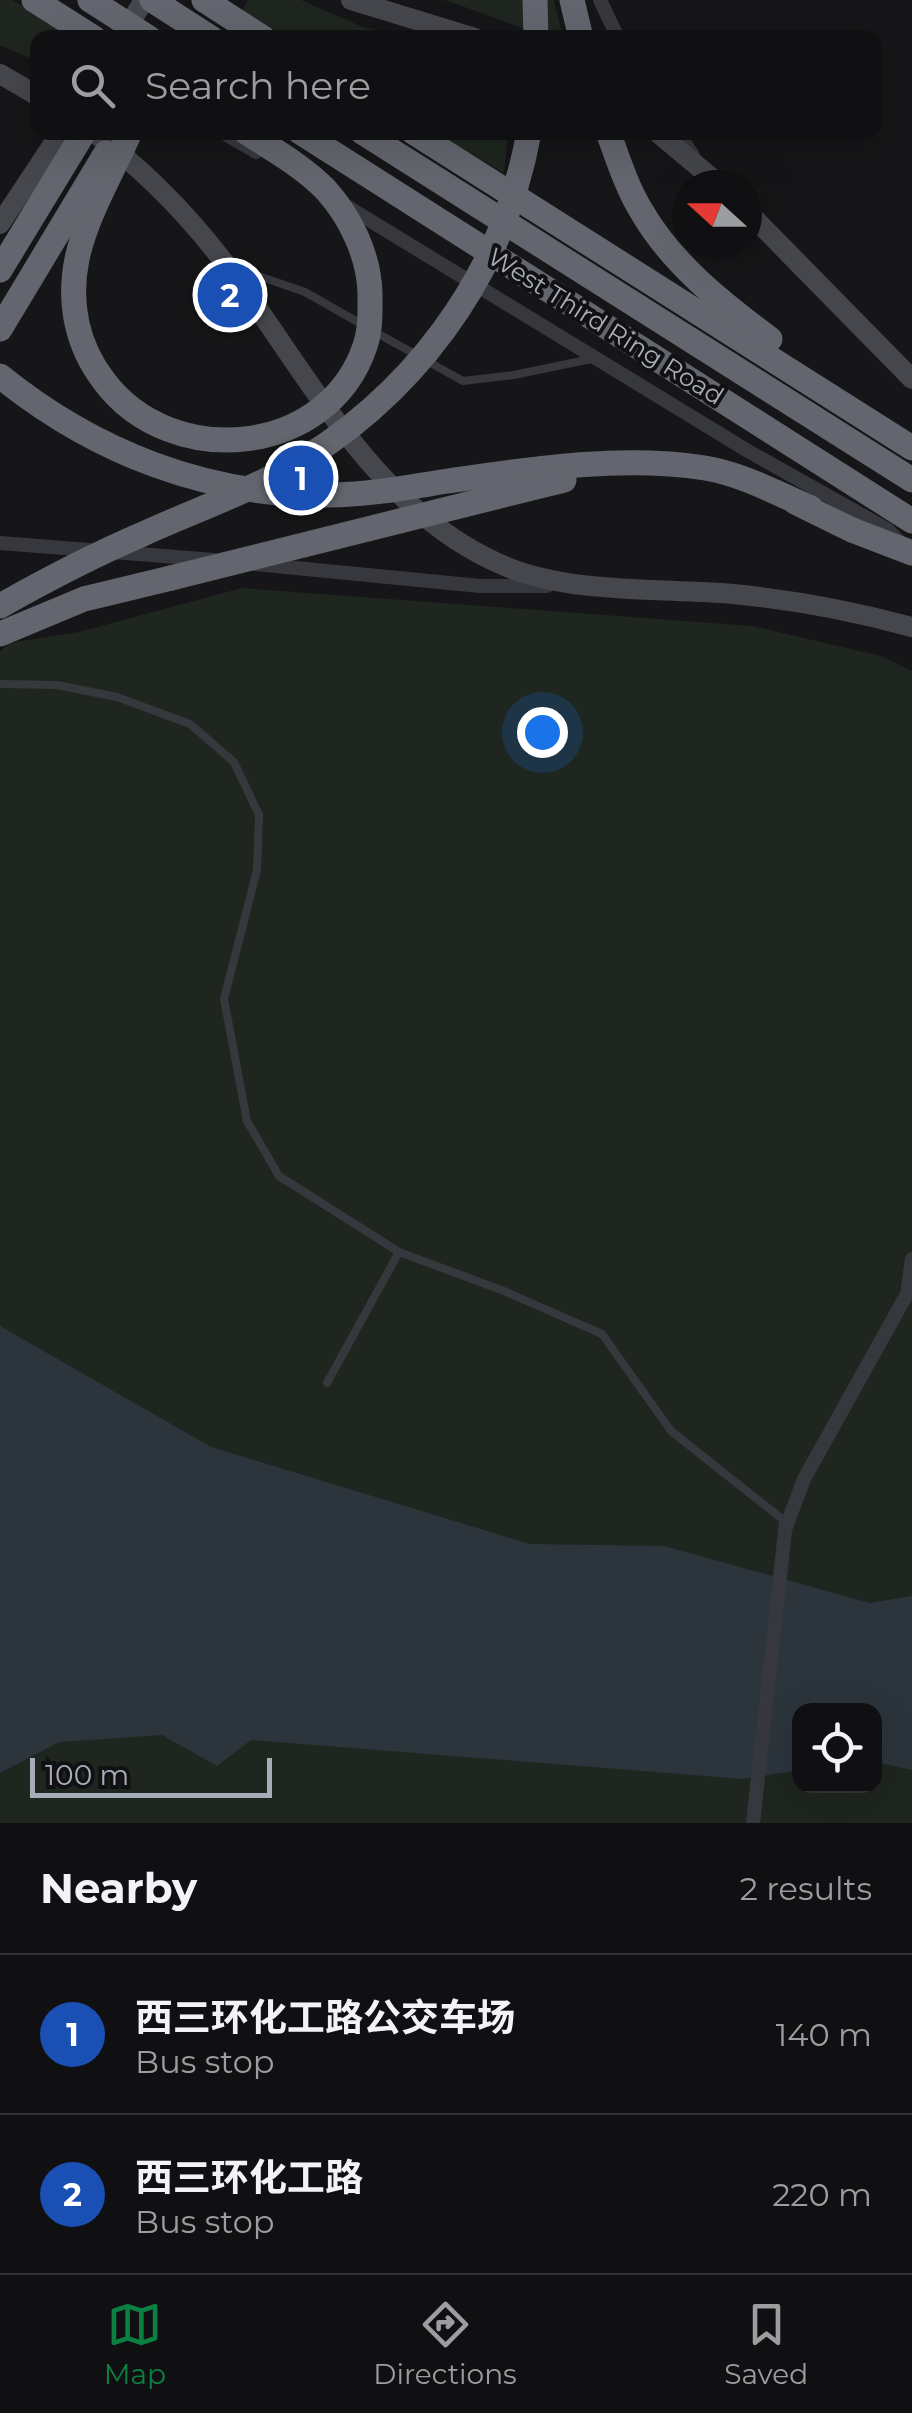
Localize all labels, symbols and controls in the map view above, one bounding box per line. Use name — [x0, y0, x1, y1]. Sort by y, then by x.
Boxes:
search box — [30, 30, 882, 140]
icon: search — [65, 58, 120, 113]
text: Search here — [145, 62, 371, 109]
north arrow — [672, 170, 762, 260]
street label: West Third Ring Road — [483, 241, 729, 411]
pin: 2 — [198, 258, 262, 332]
pin: 1 — [268, 440, 334, 516]
your location — [517, 707, 568, 758]
map controls — [792, 1703, 882, 1793]
button: locate — [792, 1703, 882, 1793]
scale bar — [30, 1753, 272, 1798]
text: 100 m — [45, 1758, 129, 1792]
text: Nearby — [40, 1862, 197, 1914]
text: 2 results — [740, 1869, 872, 1908]
text: 西三环化工路公交车场 — [135, 1994, 515, 2041]
text: 1 — [66, 2015, 79, 2054]
text: 140 m — [776, 2015, 872, 2054]
text: Bus stop — [135, 2042, 274, 2081]
text: 西三环化工路 — [135, 2154, 363, 2201]
text: 2 — [63, 2175, 82, 2214]
text: 220 m — [772, 2175, 872, 2214]
text: Bus stop — [135, 2202, 274, 2241]
tab: Map — [104, 2297, 166, 2391]
tab: Directions — [373, 2297, 517, 2391]
tab: Saved — [724, 2297, 808, 2391]

